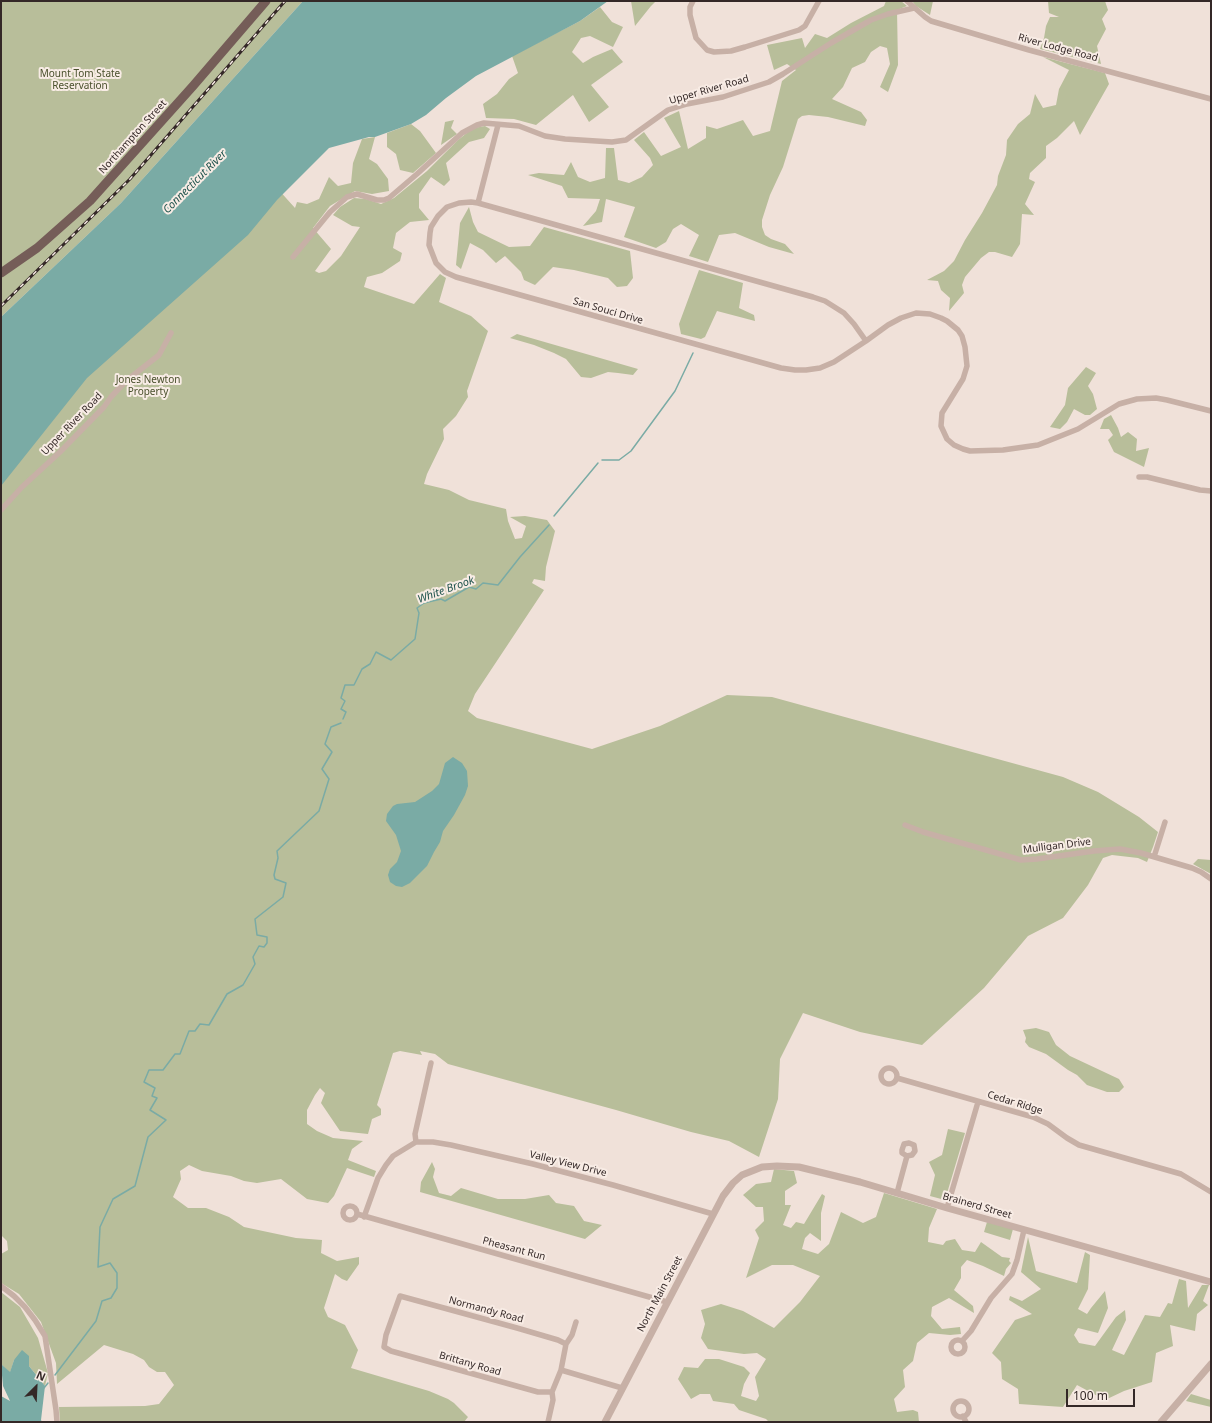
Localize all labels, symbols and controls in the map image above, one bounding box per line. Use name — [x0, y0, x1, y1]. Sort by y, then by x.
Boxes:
street label: River Lodge Road — [1017, 32, 1099, 64]
park label: Mount Tom State Reservation — [40, 68, 120, 92]
street label: Upper River Road — [668, 73, 750, 107]
street label: Northampton Street — [97, 98, 169, 176]
water label: Connecticut River — [161, 148, 229, 216]
street label: San Souci Drive — [572, 295, 644, 327]
park label: Jones Newton Property — [116, 374, 180, 398]
street label: Upper River Road — [39, 390, 105, 458]
water label: White Brook — [416, 574, 476, 606]
street label: Mulligan Drive — [1022, 836, 1092, 856]
street label: Cedar Ridge — [986, 1089, 1044, 1117]
street label: Valley View Drive — [528, 1149, 608, 1179]
street label: Brainerd Street — [941, 1190, 1013, 1222]
street label: Pheasant Run — [481, 1235, 547, 1263]
street label: North Main Street — [635, 1254, 685, 1334]
street label: Normandy Road — [447, 1294, 525, 1326]
street label: Brittany Road — [438, 1349, 502, 1379]
north arrow — [16, 1367, 56, 1407]
text: N — [34, 1367, 48, 1384]
scale bar — [1068, 1381, 1137, 1407]
text: 100 m — [1073, 1387, 1108, 1404]

